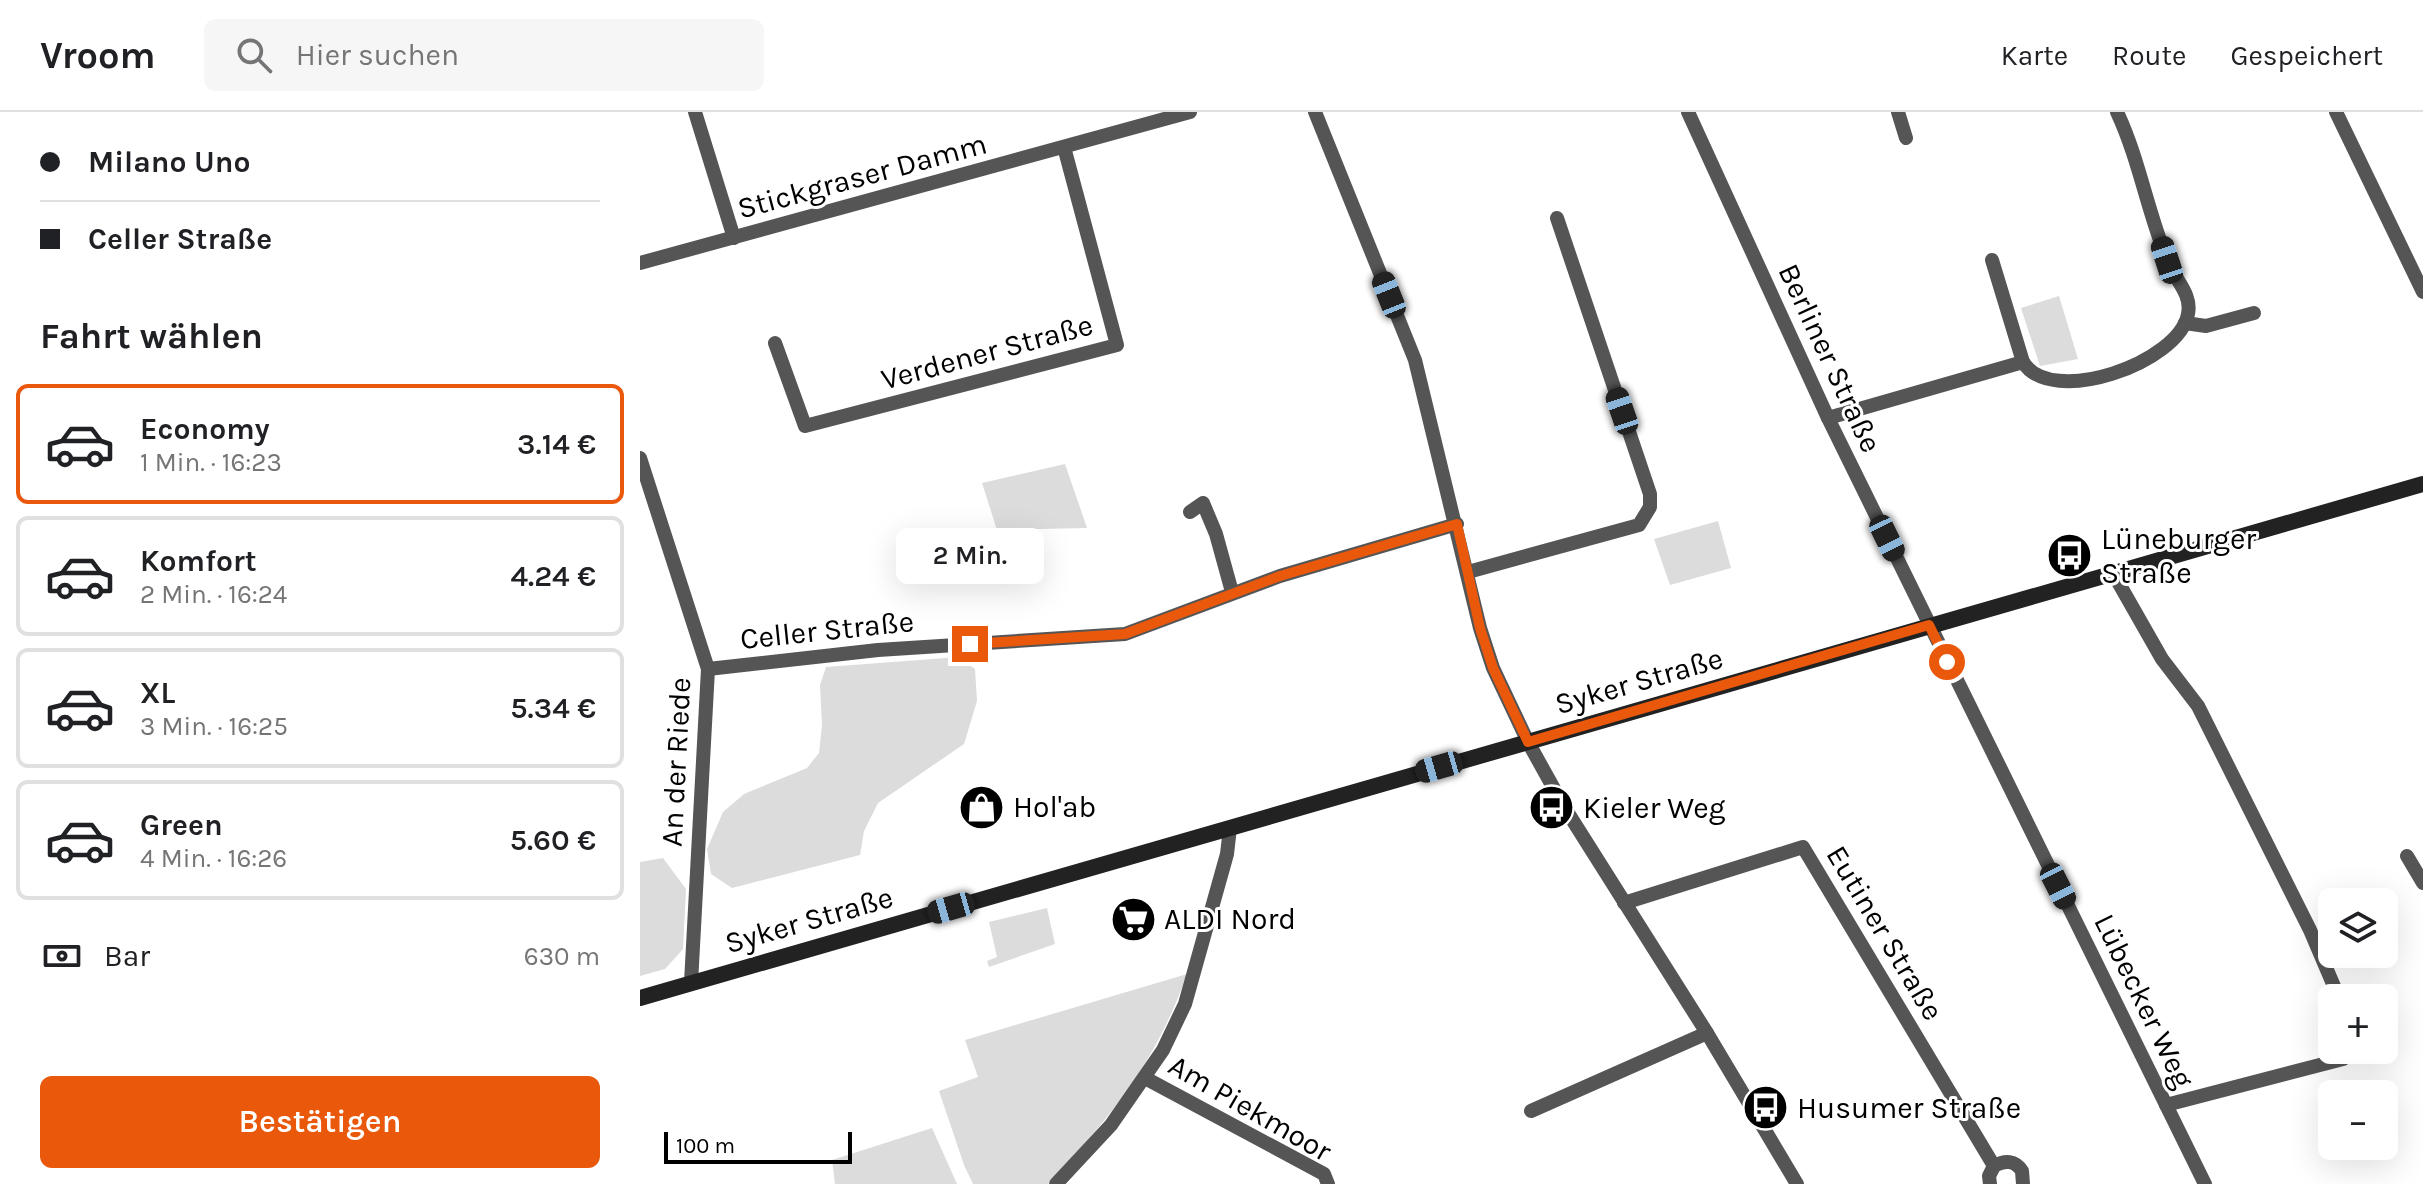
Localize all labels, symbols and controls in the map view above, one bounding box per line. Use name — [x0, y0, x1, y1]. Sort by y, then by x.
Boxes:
search box — [204, 19, 764, 91]
text: Vroom — [40, 33, 156, 78]
icon: search — [232, 33, 276, 77]
text: Hier suchen — [296, 37, 459, 73]
text: Karte — [2001, 39, 2068, 72]
text: Route — [2112, 39, 2186, 72]
text: Gespeichert — [2230, 39, 2383, 72]
street label: Stickgraser Damm — [733, 125, 991, 227]
text: Milano Uno — [88, 144, 250, 180]
text: Celler Straße — [88, 221, 272, 257]
car — [2148, 233, 2186, 287]
street label: Berliner Straße — [1771, 258, 1889, 458]
car — [1369, 268, 1409, 322]
street label: Verdener Straße — [877, 306, 1097, 398]
text: Fahrt wählen — [40, 315, 263, 357]
car — [1603, 384, 1641, 438]
icon: car — [44, 408, 116, 480]
text: Economy — [140, 411, 270, 447]
text: 3.14 € — [517, 426, 596, 462]
text: 1 Min. · 16:23 — [140, 447, 282, 478]
car — [1866, 511, 1908, 565]
place label: Lüneburger Straße — [2101, 521, 2256, 591]
callout: 2 Min. — [896, 528, 1044, 584]
bus stop icon: Lüneburger Straße — [2046, 532, 2094, 580]
icon: car — [44, 540, 116, 612]
text: 2 Min. — [933, 540, 1007, 571]
text: Komfort — [140, 543, 257, 579]
text: 4.24 € — [510, 558, 596, 594]
text: 2 Min. · 16:24 — [140, 579, 287, 610]
street label: Celler Straße — [738, 603, 916, 657]
route end — [952, 626, 988, 662]
street label: Syker Straße — [1551, 640, 1727, 722]
route start — [1929, 644, 1965, 680]
icon: car — [44, 672, 116, 744]
text: XL — [140, 675, 175, 711]
street label: An der Riede — [654, 676, 698, 848]
text: 5.34 € — [510, 690, 596, 726]
text: 3 Min. · 16:25 — [140, 711, 288, 742]
car — [1413, 749, 1465, 785]
shop icon: Hol'ab — [958, 783, 1006, 831]
bus stop icon: Kieler Weg — [1528, 784, 1576, 832]
place label: Hol'ab — [1013, 789, 1096, 825]
place label: Kieler Weg — [1583, 790, 1726, 826]
icon: car — [44, 804, 116, 876]
text: Green — [140, 807, 223, 843]
text: 5.60 € — [510, 822, 596, 858]
street label: Eutiner Straße — [1819, 839, 1951, 1027]
text: 4 Min. · 16:26 — [140, 843, 287, 874]
car — [2036, 859, 2080, 913]
street label: Syker Straße — [721, 879, 897, 961]
map controls — [2318, 888, 2398, 1160]
button: layers — [2318, 888, 2398, 968]
car — [925, 890, 977, 926]
supermarket icon: ALDI Nord — [1109, 895, 1157, 943]
place label: ALDI Nord — [1164, 901, 1296, 937]
street label: Lübecker Weg — [2086, 908, 2202, 1094]
icon: cash — [40, 934, 84, 978]
text: Bar — [104, 938, 150, 974]
text: 630 m — [524, 941, 600, 972]
button: + — [2318, 984, 2398, 1064]
street label: Am Piekmoor — [1162, 1047, 1338, 1169]
button: Bestätigen — [40, 1076, 600, 1168]
button: − — [2318, 1080, 2398, 1160]
bus stop icon: Husumer Straße — [1742, 1084, 1790, 1132]
place label: Husumer Straße — [1797, 1090, 2021, 1126]
scale bar — [664, 1128, 852, 1164]
text: 100 m — [676, 1133, 735, 1159]

